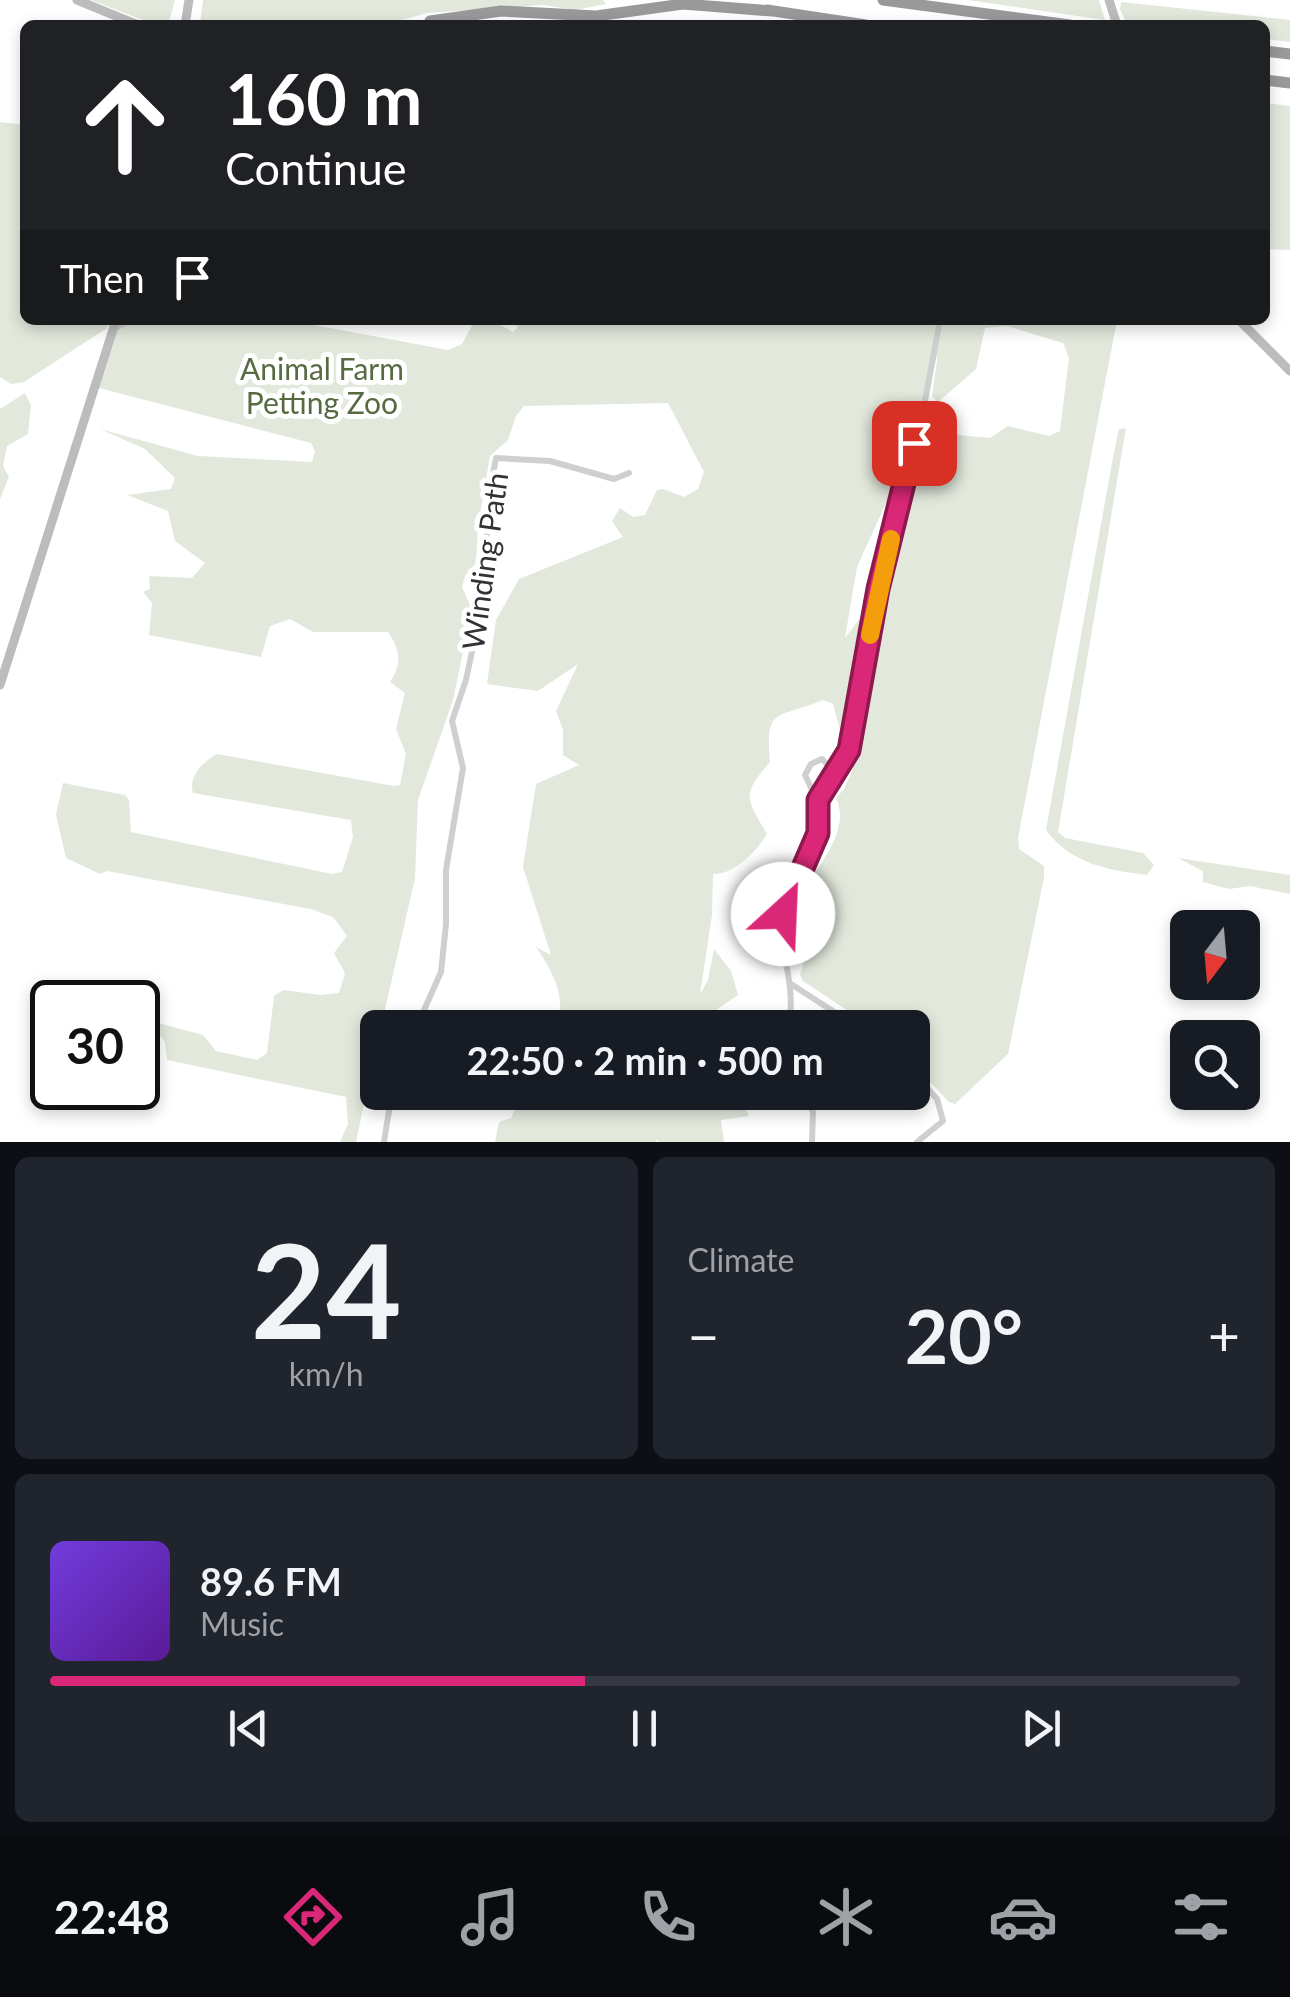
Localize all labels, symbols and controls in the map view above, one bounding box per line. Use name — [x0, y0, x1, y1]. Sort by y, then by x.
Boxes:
text: 160 m — [225, 56, 422, 140]
icon: ahead — [60, 60, 190, 190]
text: Continue — [225, 141, 407, 195]
icon: arrive — [165, 250, 220, 305]
text: Then — [60, 255, 145, 301]
park label: Animal Farm Petting Zoo — [240, 350, 404, 420]
pin — [872, 401, 957, 486]
icon: arrive — [887, 416, 942, 471]
street label: Winding Path — [454, 470, 514, 652]
position arrow — [731, 862, 835, 966]
north arrow — [1170, 910, 1260, 1000]
map controls — [1170, 910, 1260, 1110]
speed limit sign: 30 — [30, 980, 160, 1110]
button: search — [1170, 1020, 1260, 1110]
text: 22:50 · 2 min · 500 m — [466, 1037, 824, 1083]
text: 24 — [251, 1211, 402, 1367]
text: Climate — [688, 1240, 794, 1279]
text: 20° — [905, 1290, 1023, 1380]
text: − — [688, 1302, 719, 1368]
text: + — [1208, 1302, 1240, 1368]
text: km/h — [289, 1354, 364, 1393]
text: 89.6 FM — [200, 1558, 342, 1604]
text: Music — [200, 1604, 284, 1643]
icon: previous — [221, 1701, 276, 1756]
icon: pause — [617, 1701, 672, 1756]
icon: next — [1014, 1701, 1069, 1756]
icon: directions — [278, 1882, 348, 1952]
icon: music — [455, 1882, 525, 1952]
icon: phone — [633, 1882, 703, 1952]
icon: climate — [811, 1882, 881, 1952]
icon: car — [988, 1882, 1058, 1952]
icon: filters — [1166, 1882, 1236, 1952]
text: 22:48 — [54, 1890, 170, 1944]

